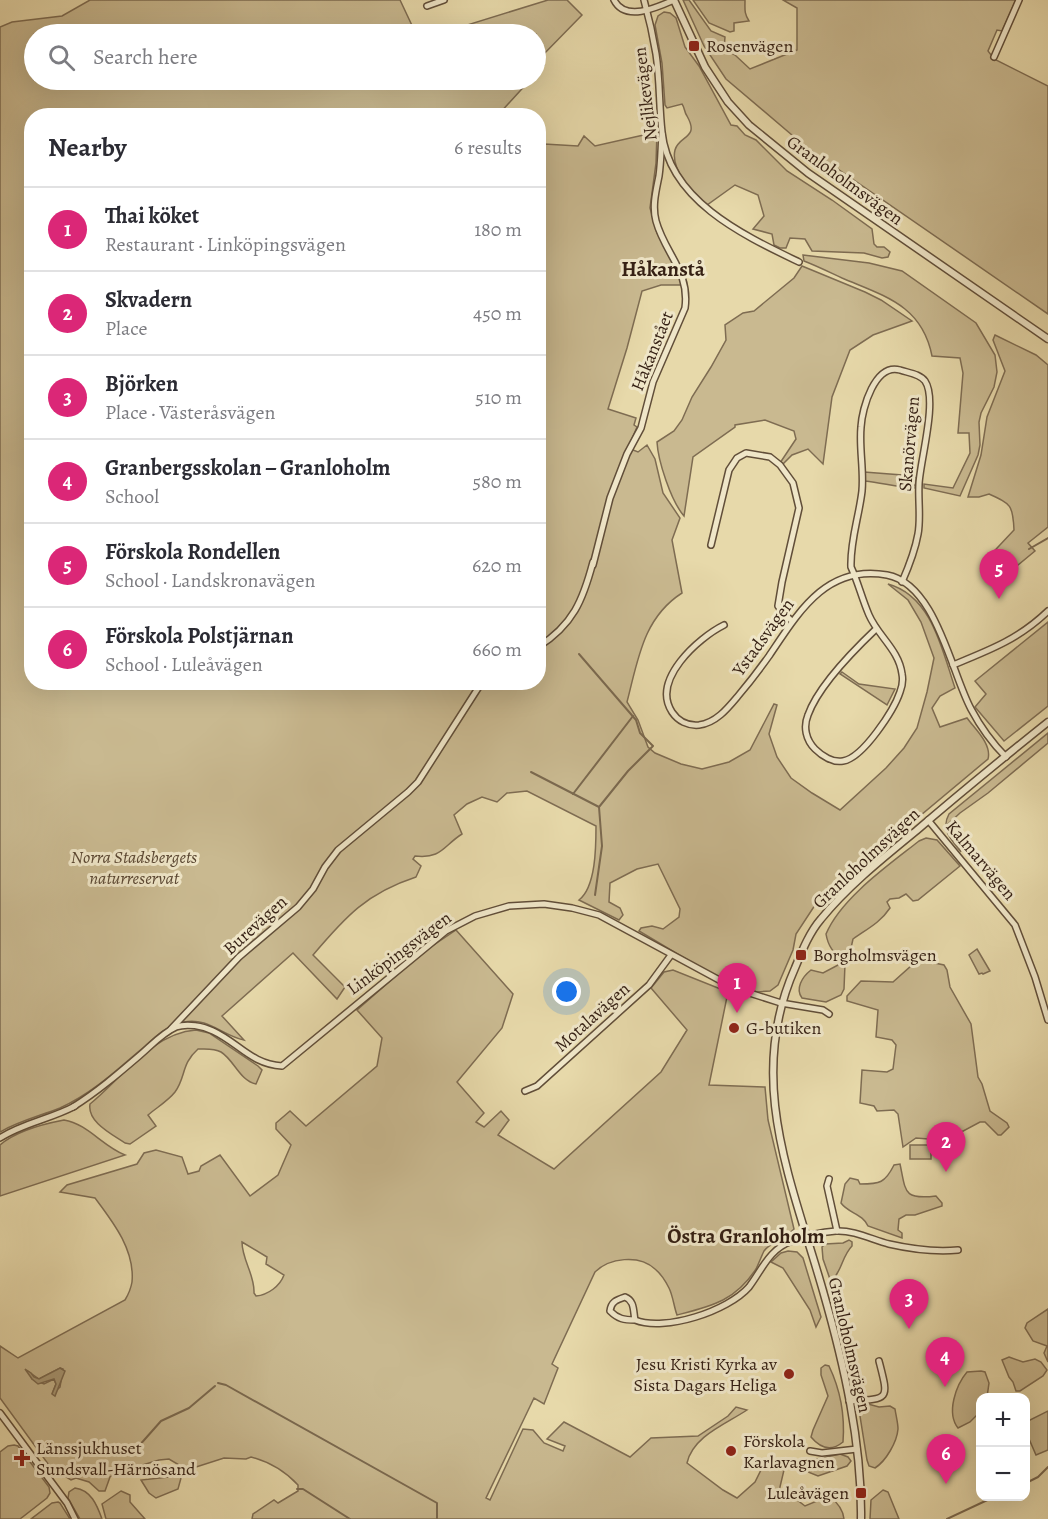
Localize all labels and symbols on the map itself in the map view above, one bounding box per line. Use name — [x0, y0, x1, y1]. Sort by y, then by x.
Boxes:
place label: Rosenvägen — [706, 34, 793, 58]
marker: Rosenvägen — [687, 39, 701, 53]
street label: Nejlikevägen — [627, 46, 663, 142]
street label: Granloholmsvägen — [782, 130, 908, 230]
district label: Håkanstå — [621, 255, 706, 283]
street label: Håkanstået — [625, 308, 679, 394]
street label: Skanörvägen — [893, 395, 925, 493]
pin: 5 — [980, 550, 1018, 599]
street label: Ystadsvägen — [726, 593, 799, 681]
street label: Granloholmsvägen — [807, 802, 925, 914]
street label: Kalmarvägen — [940, 815, 1022, 905]
park label: Norra Stadsbergets naturreservat — [71, 845, 197, 890]
street label: Burevägen — [218, 890, 292, 960]
street label: Linköpingsvägen — [342, 906, 456, 1000]
place label: Borgholmsvägen — [813, 943, 937, 967]
marker: Borgholmsvägen — [794, 948, 808, 962]
pin: 1 — [718, 964, 756, 1013]
street label: Motalavägen — [549, 977, 635, 1057]
your location — [552, 977, 581, 1006]
place label: G-butiken — [746, 1016, 821, 1040]
marker: G-butiken — [727, 1021, 741, 1035]
pin: 2 — [926, 1122, 966, 1172]
district label: Östra Granloholm — [667, 1222, 825, 1250]
street label: Granloholmsvägen — [823, 1275, 877, 1415]
pin: 3 — [890, 1280, 928, 1329]
pin: 4 — [926, 1338, 964, 1387]
place label: Jesu Kristi Kyrka av Sista Dagars Heliga — [634, 1352, 778, 1397]
marker: Jesu Kristi Kyrka av Sista Dagars Heliga — [782, 1367, 796, 1381]
place label: Förskola Karlavagnen — [743, 1429, 835, 1474]
pin: 6 — [926, 1434, 966, 1484]
place label: Länssjukhuset Sundsvall-Härnösand — [36, 1436, 196, 1481]
marker: Förskola Karlavagnen — [724, 1444, 738, 1458]
marker: Länssjukhuset Sundsvall-Härnösand — [13, 1449, 31, 1467]
place label: Luleåvägen — [767, 1481, 849, 1505]
marker: Luleåvägen — [854, 1486, 868, 1500]

